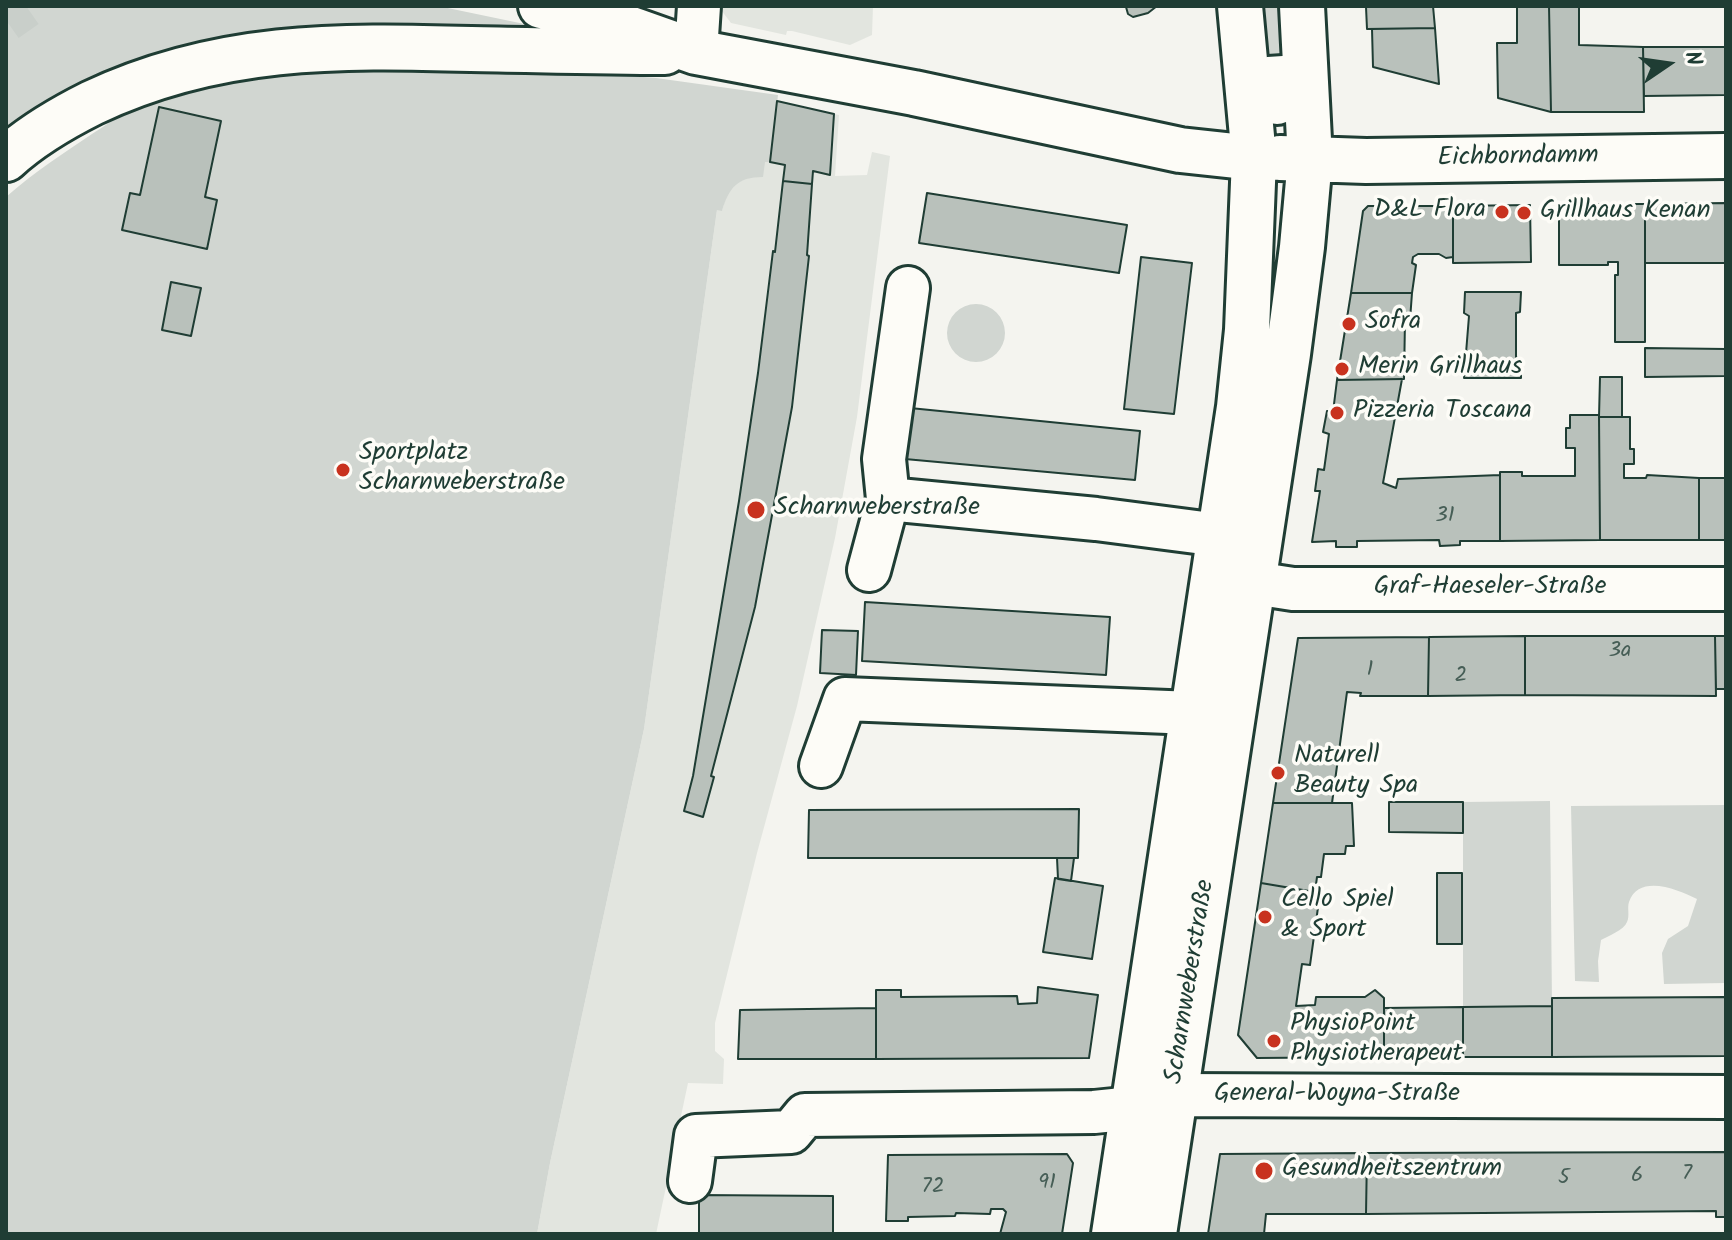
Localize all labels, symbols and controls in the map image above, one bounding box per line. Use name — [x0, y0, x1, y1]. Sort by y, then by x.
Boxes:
north arrow — [1628, 24, 1708, 104]
text: N — [1673, 48, 1710, 69]
street label: Eichborndamm — [1437, 142, 1599, 176]
place label: D&L Flora — [1374, 196, 1486, 228]
place label: Grillhaus Kenan — [1540, 197, 1711, 229]
marker: D&L Flora — [1493, 203, 1511, 221]
marker: Grillhaus Kenan — [1515, 204, 1533, 222]
place label: Sofra — [1365, 308, 1421, 340]
marker: Sofra — [1340, 315, 1358, 333]
place label: Merin Grillhaus — [1358, 353, 1522, 385]
marker: Merin Grillhaus — [1333, 360, 1351, 378]
place label: Pizzeria Toscana — [1353, 397, 1532, 429]
marker: Pizzeria Toscana — [1328, 404, 1346, 422]
place label: Sportplatz Scharnweberstraße — [359, 439, 565, 500]
marker: Sportplatz Scharnweberstraße — [334, 461, 352, 479]
place label: Scharnweberstraße — [774, 494, 980, 526]
marker: Scharnweberstraße — [745, 499, 767, 521]
house number: 31 — [1435, 504, 1455, 530]
street label: Graf-Haeseler-Straße — [1374, 573, 1606, 605]
house number: 3a — [1609, 639, 1631, 665]
house number: 1 — [1367, 658, 1373, 684]
house number: 2 — [1455, 664, 1467, 690]
place label: Naturell Beauty Spa — [1294, 742, 1418, 804]
marker: Naturell Beauty Spa — [1269, 764, 1287, 782]
street label: Scharnweberstraße — [1160, 878, 1224, 1086]
place label: Cello Spiel & Sport — [1281, 886, 1394, 948]
marker: Cello Spiel & Sport — [1256, 908, 1274, 926]
place label: PhysioPoint Physiotherapeut — [1290, 1010, 1462, 1072]
marker: PhysioPoint Physiotherapeut — [1265, 1032, 1283, 1050]
street label: General-Woyna-Straße — [1214, 1080, 1460, 1112]
place label: Gesundheitszentrum — [1282, 1155, 1502, 1187]
marker: Gesundheitszentrum — [1253, 1160, 1275, 1182]
house number: 7 — [1682, 1162, 1692, 1188]
house number: 6 — [1631, 1164, 1643, 1190]
house number: 5 — [1558, 1166, 1570, 1192]
house number: 91 — [1038, 1171, 1056, 1197]
house number: 72 — [922, 1175, 944, 1201]

